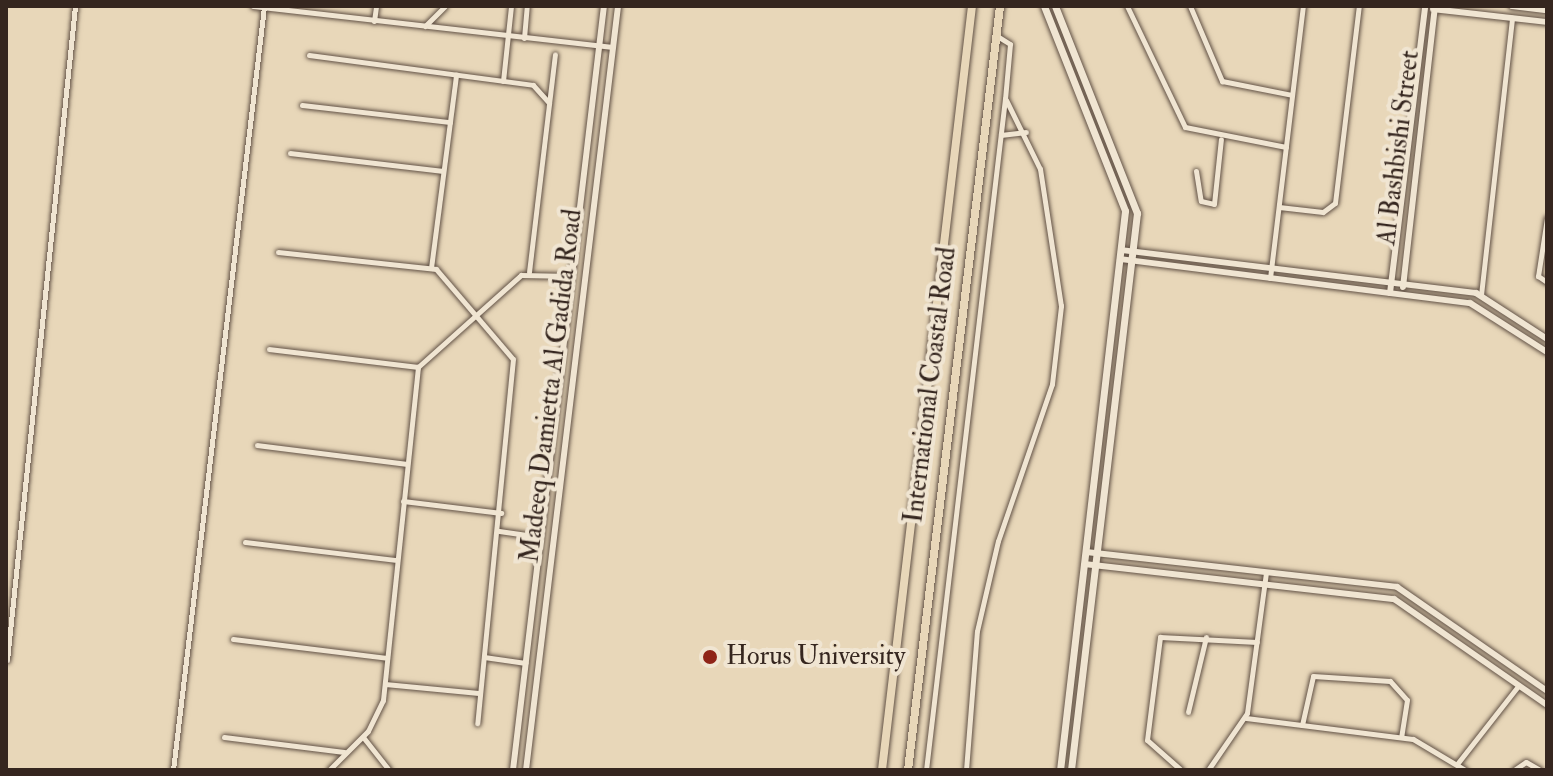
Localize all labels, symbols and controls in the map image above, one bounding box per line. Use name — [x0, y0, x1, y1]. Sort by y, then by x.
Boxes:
street label: Al Bashbishi Street — [1372, 49, 1426, 247]
street label: Madeeq Damietta Al Gadida Road — [515, 207, 589, 565]
street label: International Coastal Road — [899, 245, 963, 525]
place label: Horus University — [726, 641, 905, 673]
marker: Horus University — [701, 648, 719, 666]

